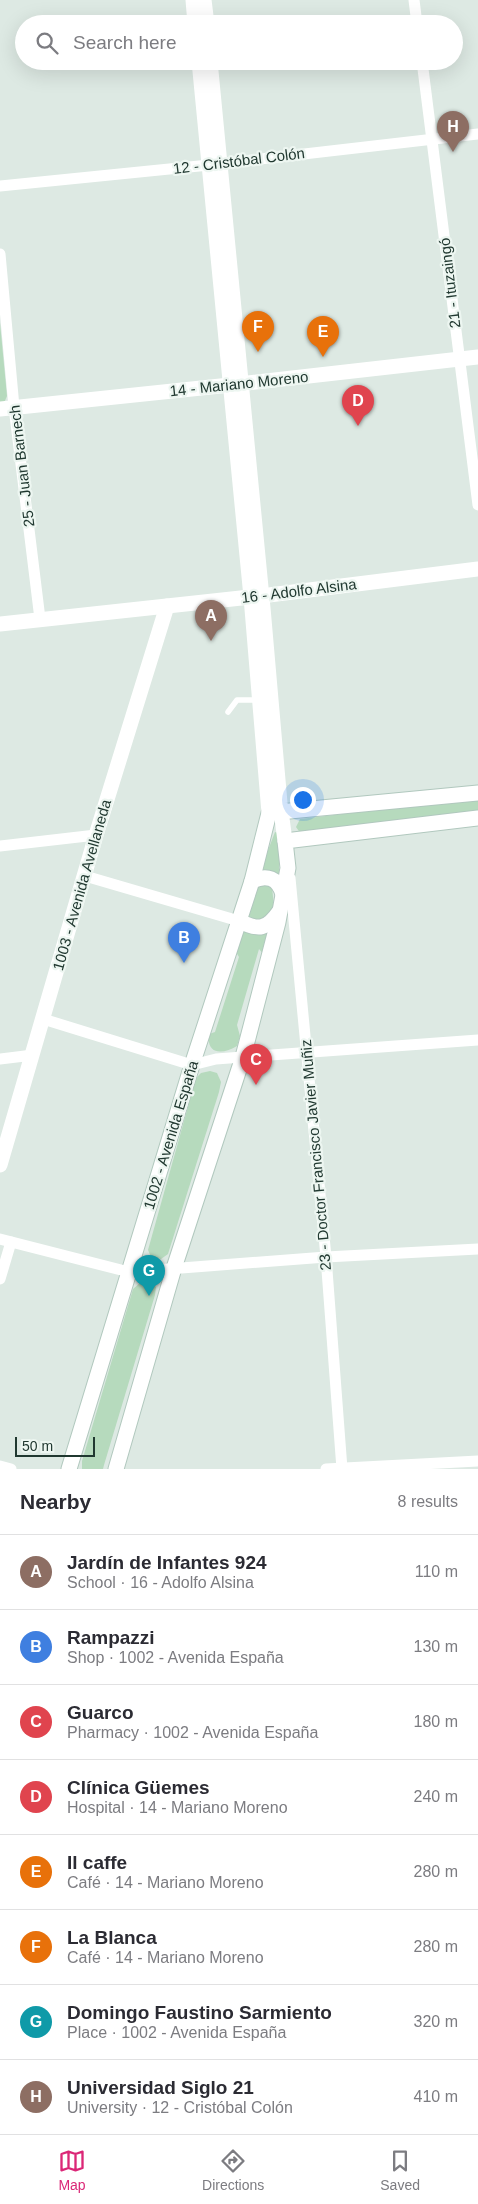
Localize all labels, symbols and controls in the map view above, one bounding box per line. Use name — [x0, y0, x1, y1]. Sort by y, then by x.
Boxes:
search box — [15, 15, 463, 70]
icon: search — [33, 29, 61, 57]
text: Search here — [73, 32, 177, 53]
pin: H — [437, 111, 469, 152]
street label: 12 - Cristóbal Colón — [172, 144, 306, 177]
street label: 21 - Ituzaingó — [436, 237, 463, 329]
pin: F — [242, 311, 274, 352]
pin: E — [307, 316, 339, 357]
street label: 14 - Mariano Moreno — [169, 368, 309, 399]
pin: D — [342, 385, 374, 426]
street label: 25 - Juan Barnech — [6, 404, 37, 528]
street label: 16 - Adolfo Alsina — [240, 575, 358, 606]
pin: A — [195, 600, 227, 641]
your location — [290, 787, 316, 813]
street label: 1003 - Avenida Avellaneda — [49, 797, 114, 972]
pin: B — [168, 922, 200, 963]
street label: 23 - Doctor Francisco Javier Muñiz — [297, 1039, 334, 1271]
pin: C — [240, 1044, 272, 1085]
street label: 1002 - Avenida España — [140, 1058, 201, 1211]
pin: G — [133, 1255, 165, 1296]
scale bar — [15, 1434, 95, 1457]
text: 50 m — [22, 1438, 53, 1454]
text: Nearby — [20, 1490, 91, 1513]
text: 8 results — [398, 1493, 458, 1510]
text: Jardín de Infantes 924 — [67, 1552, 267, 1573]
text: A — [30, 1563, 42, 1580]
text: 110 m — [415, 1563, 458, 1580]
text: School · 16 - Adolfo Alsina — [67, 1574, 254, 1591]
text: Rampazzi — [67, 1627, 155, 1648]
text: B — [30, 1638, 42, 1655]
text: 130 m — [414, 1638, 458, 1655]
text: Shop · 1002 - Avenida España — [67, 1649, 284, 1666]
text: Guarco — [67, 1702, 134, 1723]
text: C — [30, 1713, 42, 1730]
text: 180 m — [414, 1713, 458, 1730]
text: Pharmacy · 1002 - Avenida España — [67, 1724, 318, 1741]
text: Clínica Güemes — [67, 1777, 210, 1798]
text: D — [30, 1788, 42, 1805]
text: 240 m — [414, 1788, 458, 1805]
text: Hospital · 14 - Mariano Moreno — [67, 1799, 288, 1816]
text: Il caffe — [67, 1852, 127, 1873]
text: E — [31, 1863, 41, 1880]
text: 280 m — [414, 1863, 458, 1880]
text: Café · 14 - Mariano Moreno — [67, 1874, 264, 1891]
text: La Blanca — [67, 1927, 157, 1948]
text: F — [31, 1938, 41, 1955]
text: 280 m — [414, 1938, 458, 1955]
text: Café · 14 - Mariano Moreno — [67, 1949, 264, 1966]
text: Domingo Faustino Sarmiento — [67, 2002, 332, 2023]
text: G — [30, 2013, 42, 2030]
text: 320 m — [414, 2013, 458, 2030]
text: Place · 1002 - Avenida España — [67, 2024, 286, 2041]
text: Universidad Siglo 21 — [67, 2077, 254, 2098]
text: H — [30, 2088, 42, 2105]
text: 410 m — [414, 2088, 458, 2105]
text: University · 12 - Cristóbal Colón — [67, 2099, 293, 2116]
tab: Map — [58, 2147, 86, 2193]
tab: Directions — [202, 2147, 264, 2193]
tab: Saved — [380, 2147, 420, 2193]

